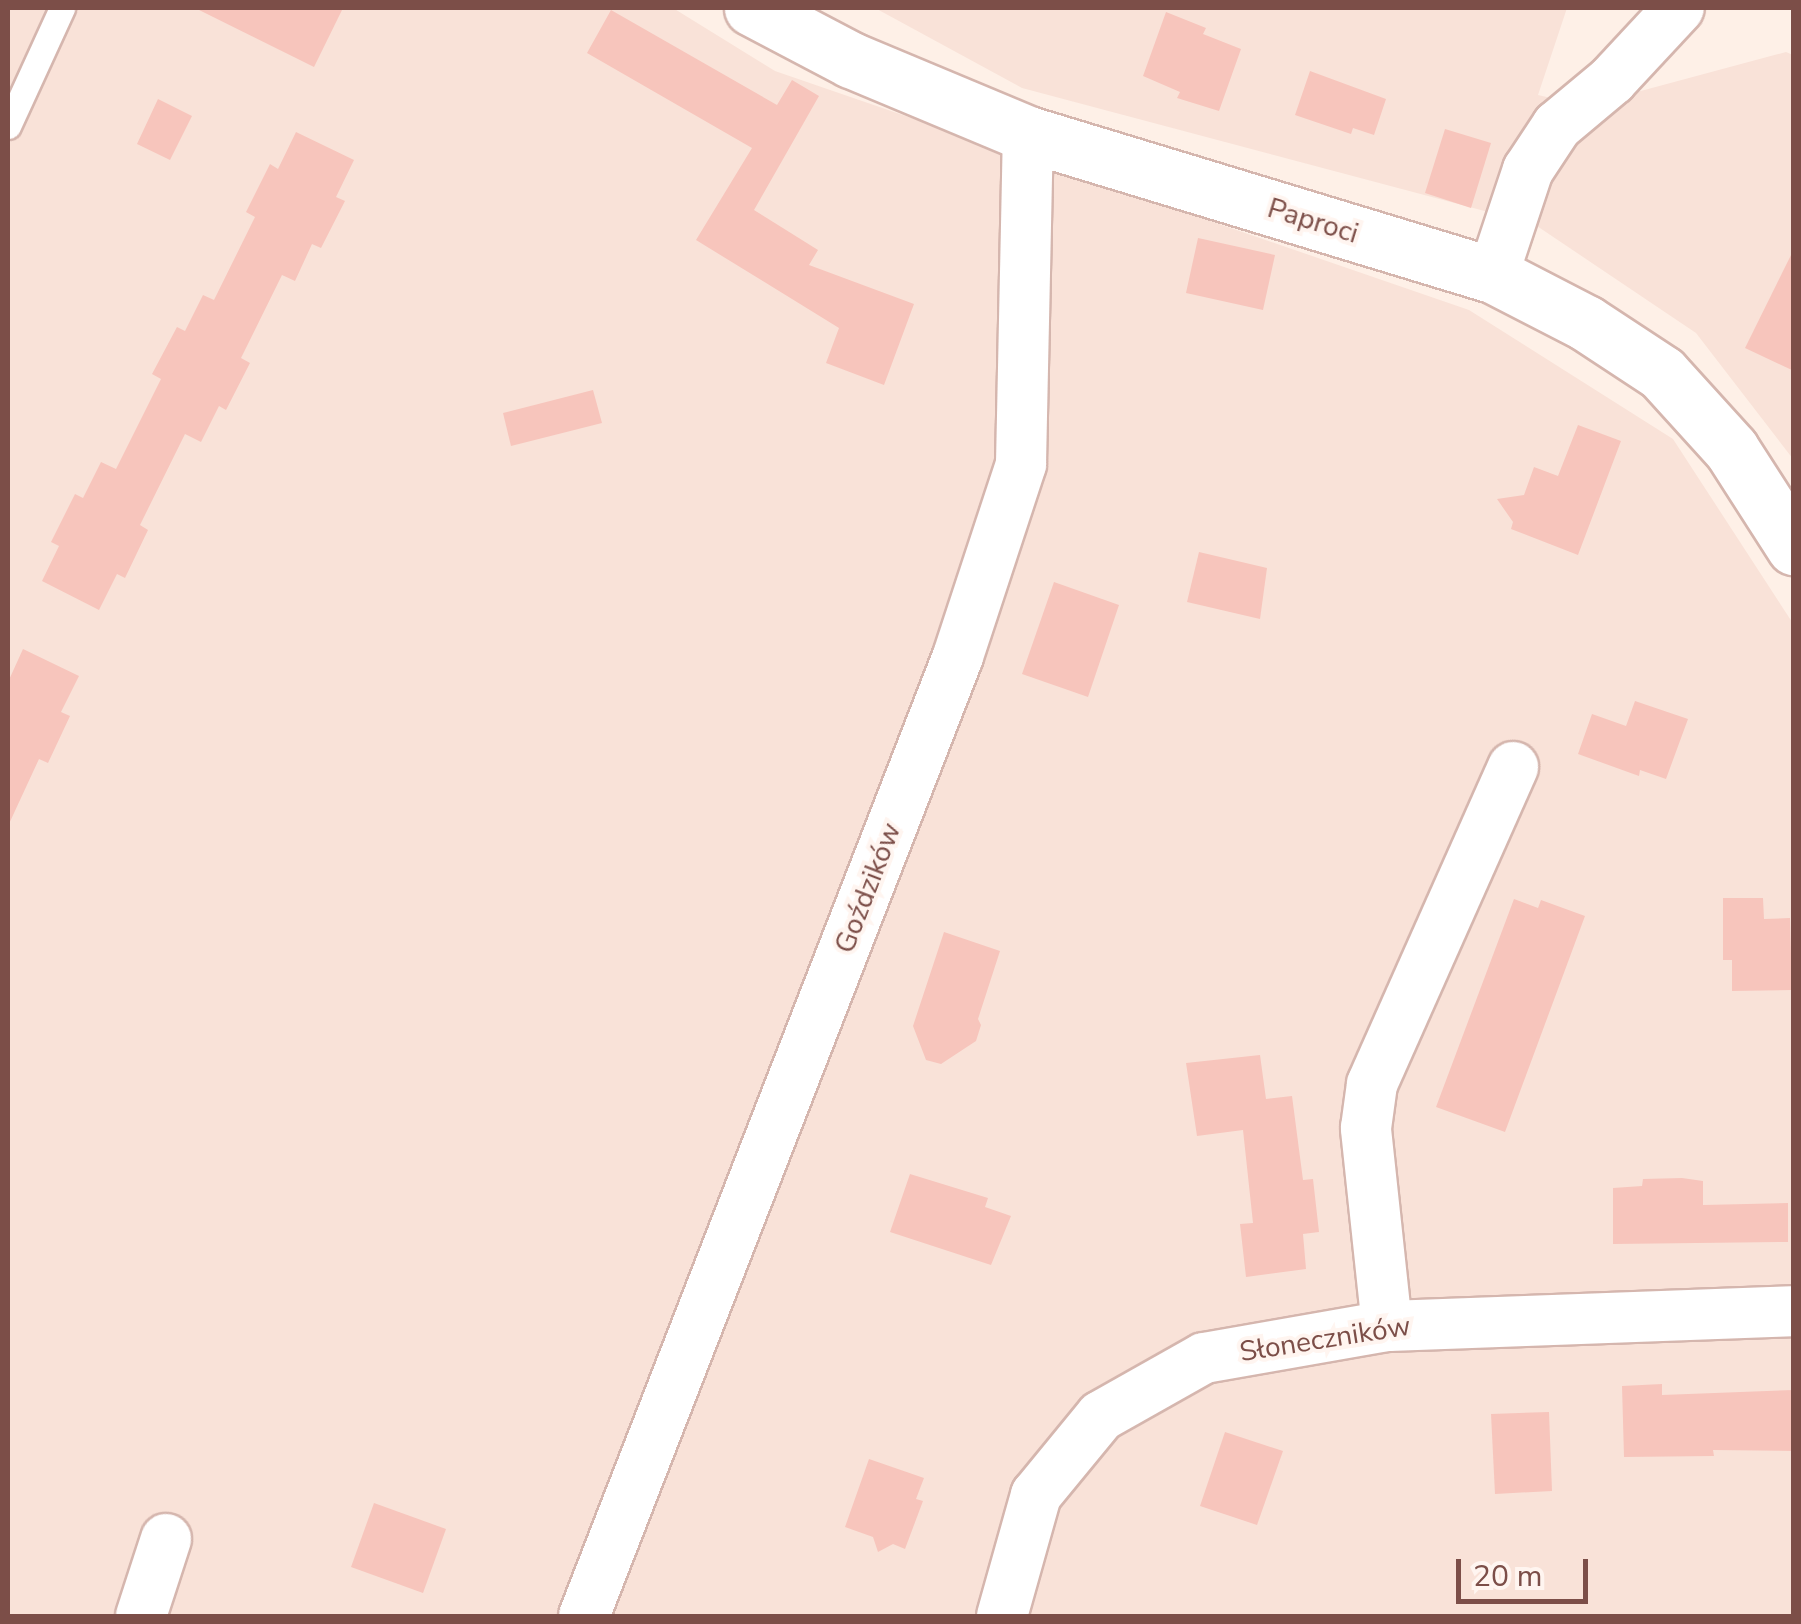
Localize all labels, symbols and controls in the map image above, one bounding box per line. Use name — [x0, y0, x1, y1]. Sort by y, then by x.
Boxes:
street label: Paproci — [1264, 191, 1362, 251]
street label: Goździków — [828, 818, 908, 958]
street label: Słoneczników — [1237, 1309, 1413, 1369]
scale bar — [1461, 1539, 1594, 1601]
text: 20 m — [1473, 1556, 1542, 1597]

